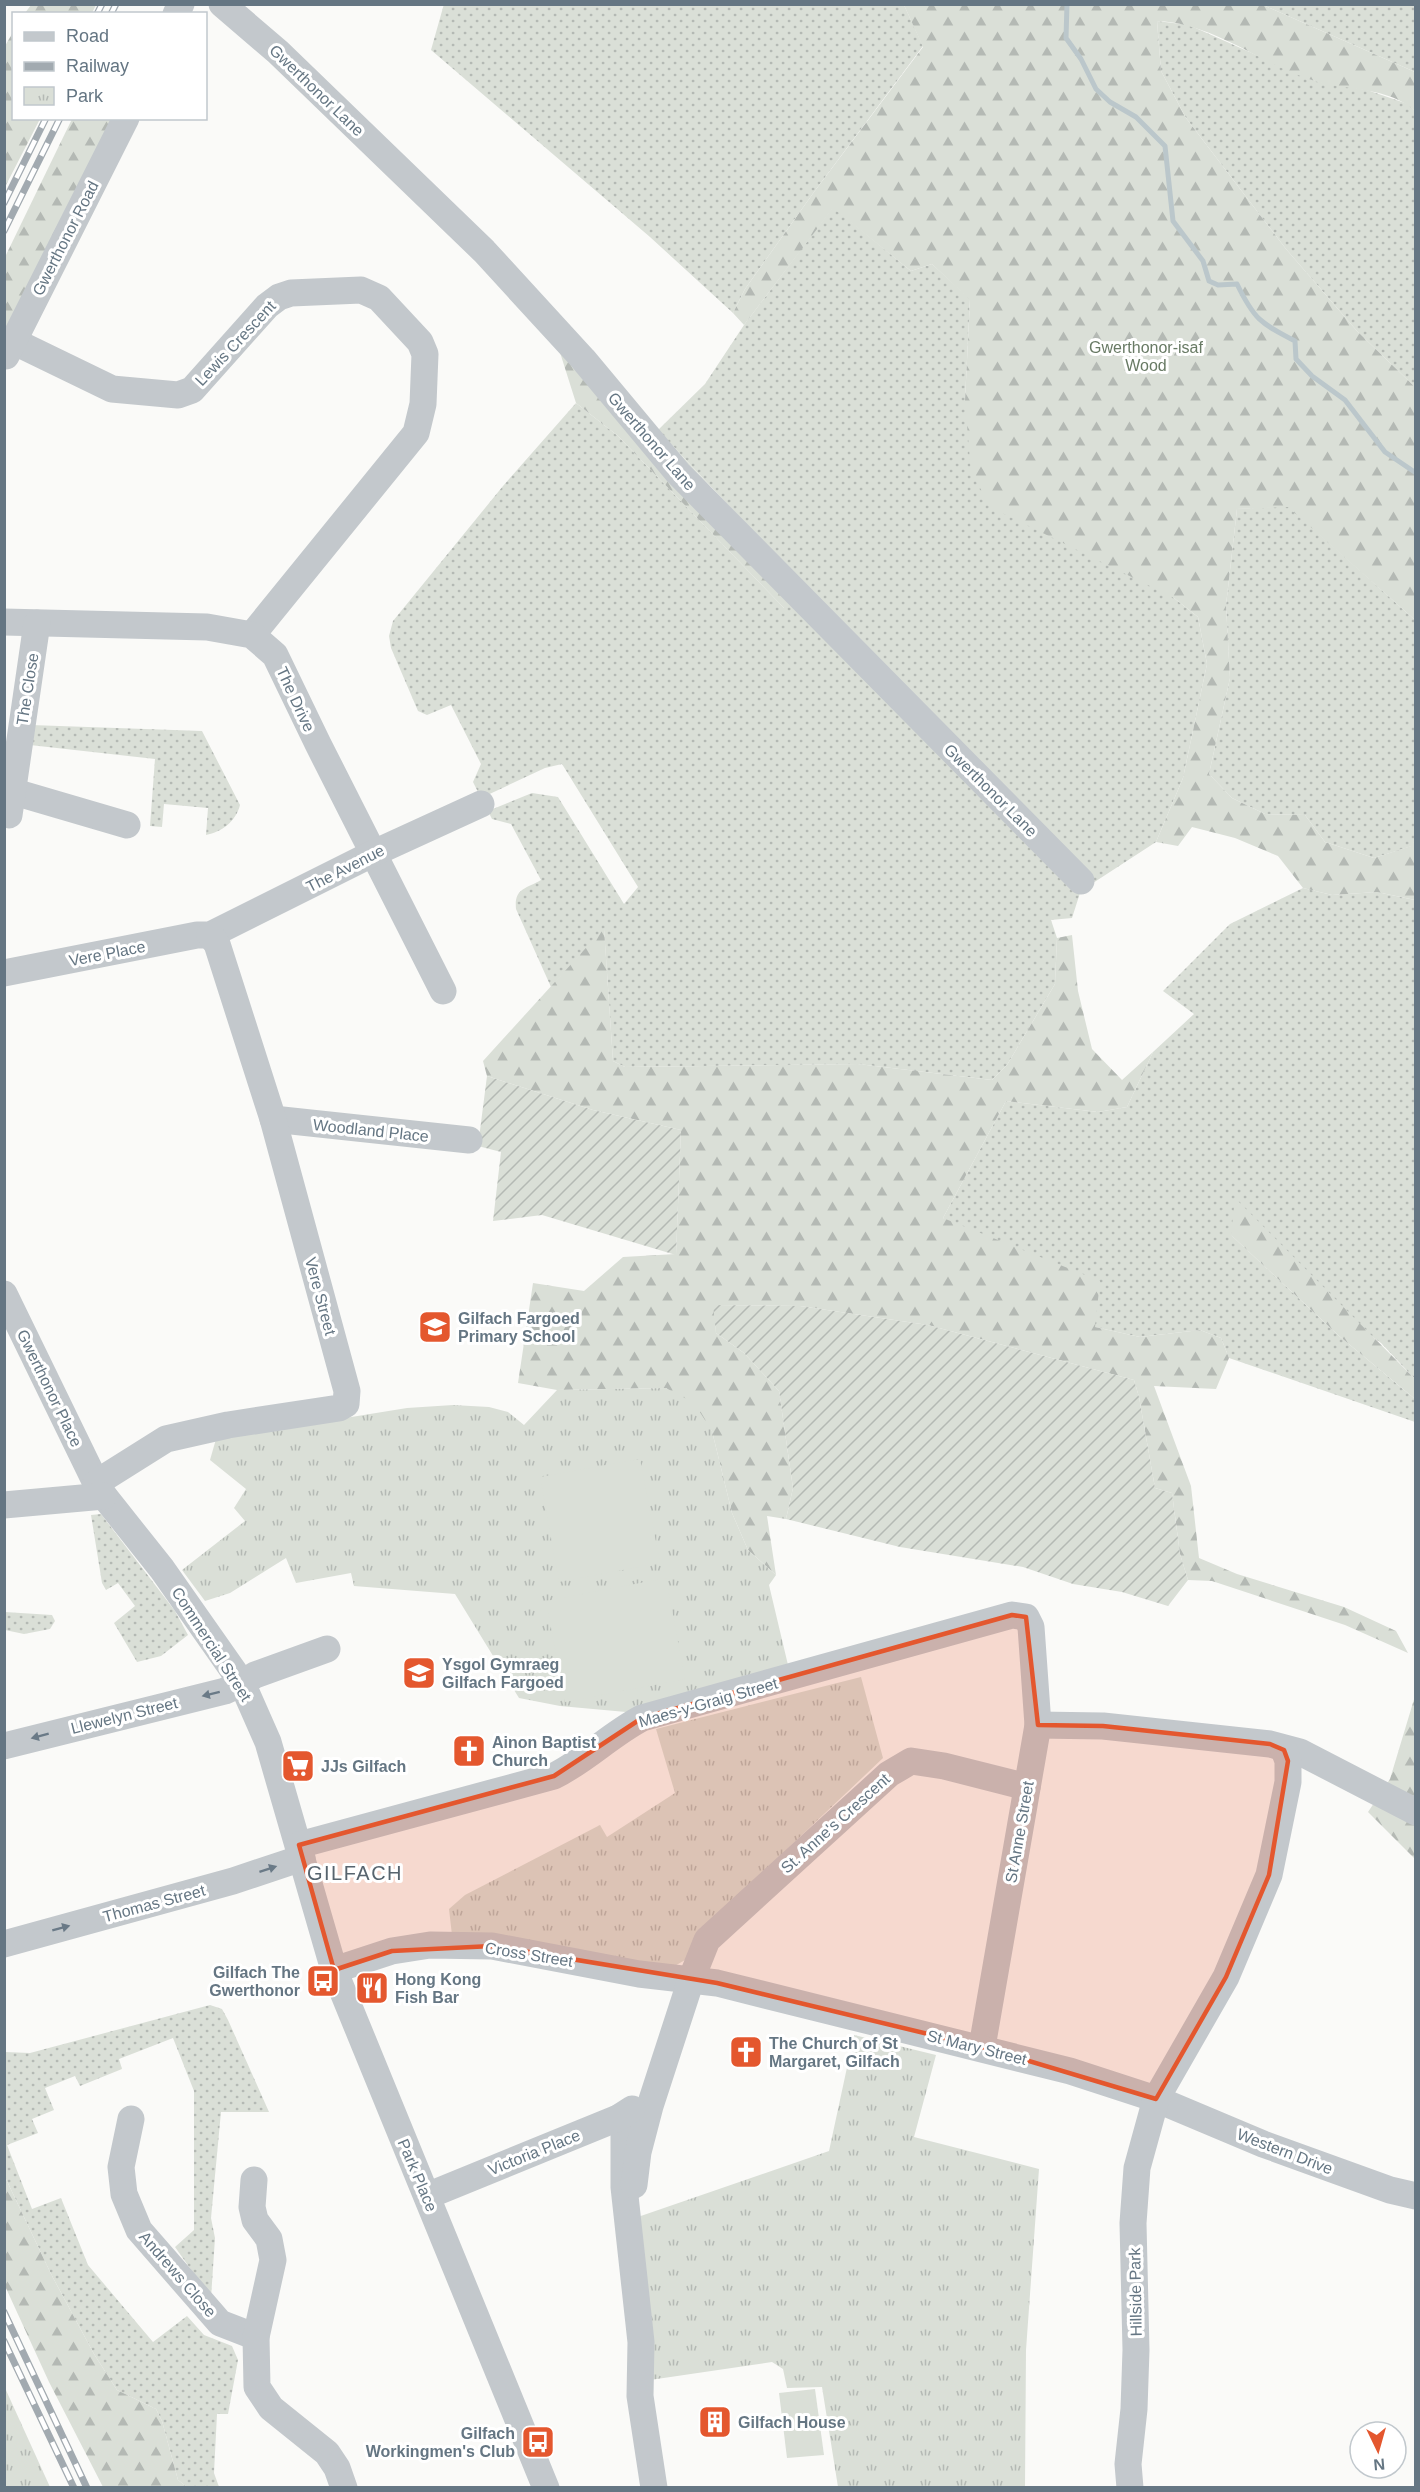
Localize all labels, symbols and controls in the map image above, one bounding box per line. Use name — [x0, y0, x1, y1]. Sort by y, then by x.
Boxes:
legend — [12, 12, 207, 120]
text: Road — [66, 26, 109, 46]
street label: Gwerthonor Lane — [266, 41, 367, 139]
text: Railway — [66, 56, 129, 76]
text: Park — [66, 86, 104, 106]
street label: Gwerthonor Road — [29, 178, 102, 298]
street label: Lewis Crescent — [192, 297, 279, 389]
park label: Gwerthonor-isaf Wood — [1089, 339, 1203, 374]
street label: Gwerthonor Lane — [605, 389, 699, 494]
street label: The Close — [13, 652, 42, 726]
street label: The Drive — [273, 664, 318, 734]
street label: Gwerthonor Lane — [941, 741, 1040, 840]
street label: The Avenue — [303, 842, 387, 895]
street label: Vere Place — [67, 938, 147, 969]
street label: Woodland Place — [312, 1116, 430, 1145]
street label: Vere Street — [302, 1255, 339, 1338]
school or university icon: Gilfach Fargoed Primary School — [417, 1309, 453, 1345]
place label: Gilfach Fargoed Primary School — [458, 1310, 580, 1345]
street label: Gwerthonor Place — [14, 1327, 85, 1450]
street label: Commercial Street — [168, 1584, 255, 1705]
school or university icon: Ysgol Gymraeg Gilfach Fargoed — [401, 1655, 437, 1691]
place label: Ysgol Gymraeg Gilfach Fargoed — [442, 1656, 564, 1691]
street label: Maes-y-Graig Street — [637, 1674, 780, 1731]
one-way arrow — [202, 1689, 220, 1699]
street label: Llewelyn Street — [69, 1694, 180, 1737]
one-way arrow — [31, 1732, 49, 1742]
church icon: Ainon Baptist Church — [451, 1733, 487, 1769]
place label: Ainon Baptist Church — [492, 1734, 597, 1769]
supermarket icon: JJs Gilfach — [280, 1748, 316, 1784]
place label: JJs Gilfach — [321, 1758, 406, 1775]
street label: St. Anne's Crescent — [778, 1770, 893, 1877]
street label: St Anne Street — [1002, 1779, 1037, 1884]
district label: GILFACH — [307, 1862, 403, 1884]
one-way arrow — [259, 1864, 277, 1874]
street label: Thomas Street — [101, 1882, 208, 1925]
one-way arrow — [52, 1923, 70, 1932]
street label: Cross Street — [484, 1939, 575, 1970]
bus stop icon: Gilfach The Gwerthonor — [305, 1963, 341, 1999]
place label: Gilfach The Gwerthonor — [209, 1964, 300, 1999]
restaurant icon: Hong Kong Fish Bar — [354, 1970, 390, 2006]
place label: Hong Kong Fish Bar — [395, 1971, 481, 2006]
street label: St Mary Street — [925, 2027, 1029, 2068]
church icon: The Church of St Margaret, Gilfach — [728, 2034, 764, 2070]
place label: The Church of St Margaret, Gilfach — [769, 2035, 900, 2070]
street label: Western Drive — [1235, 2125, 1335, 2178]
street label: Victoria Place — [486, 2126, 583, 2179]
street label: Park Place — [395, 2136, 441, 2214]
street label: Andrews Close — [136, 2228, 219, 2321]
street label: Hillside Park — [1126, 2246, 1145, 2337]
building icon: Gilfach House — [697, 2404, 733, 2440]
place label: Gilfach House — [738, 2414, 846, 2431]
north arrow — [1348, 2420, 1408, 2480]
bus stop icon: Gilfach Workingmen's Club — [520, 2424, 556, 2460]
place label: Gilfach Workingmen's Club — [366, 2425, 515, 2460]
text: N — [1373, 2455, 1386, 2473]

